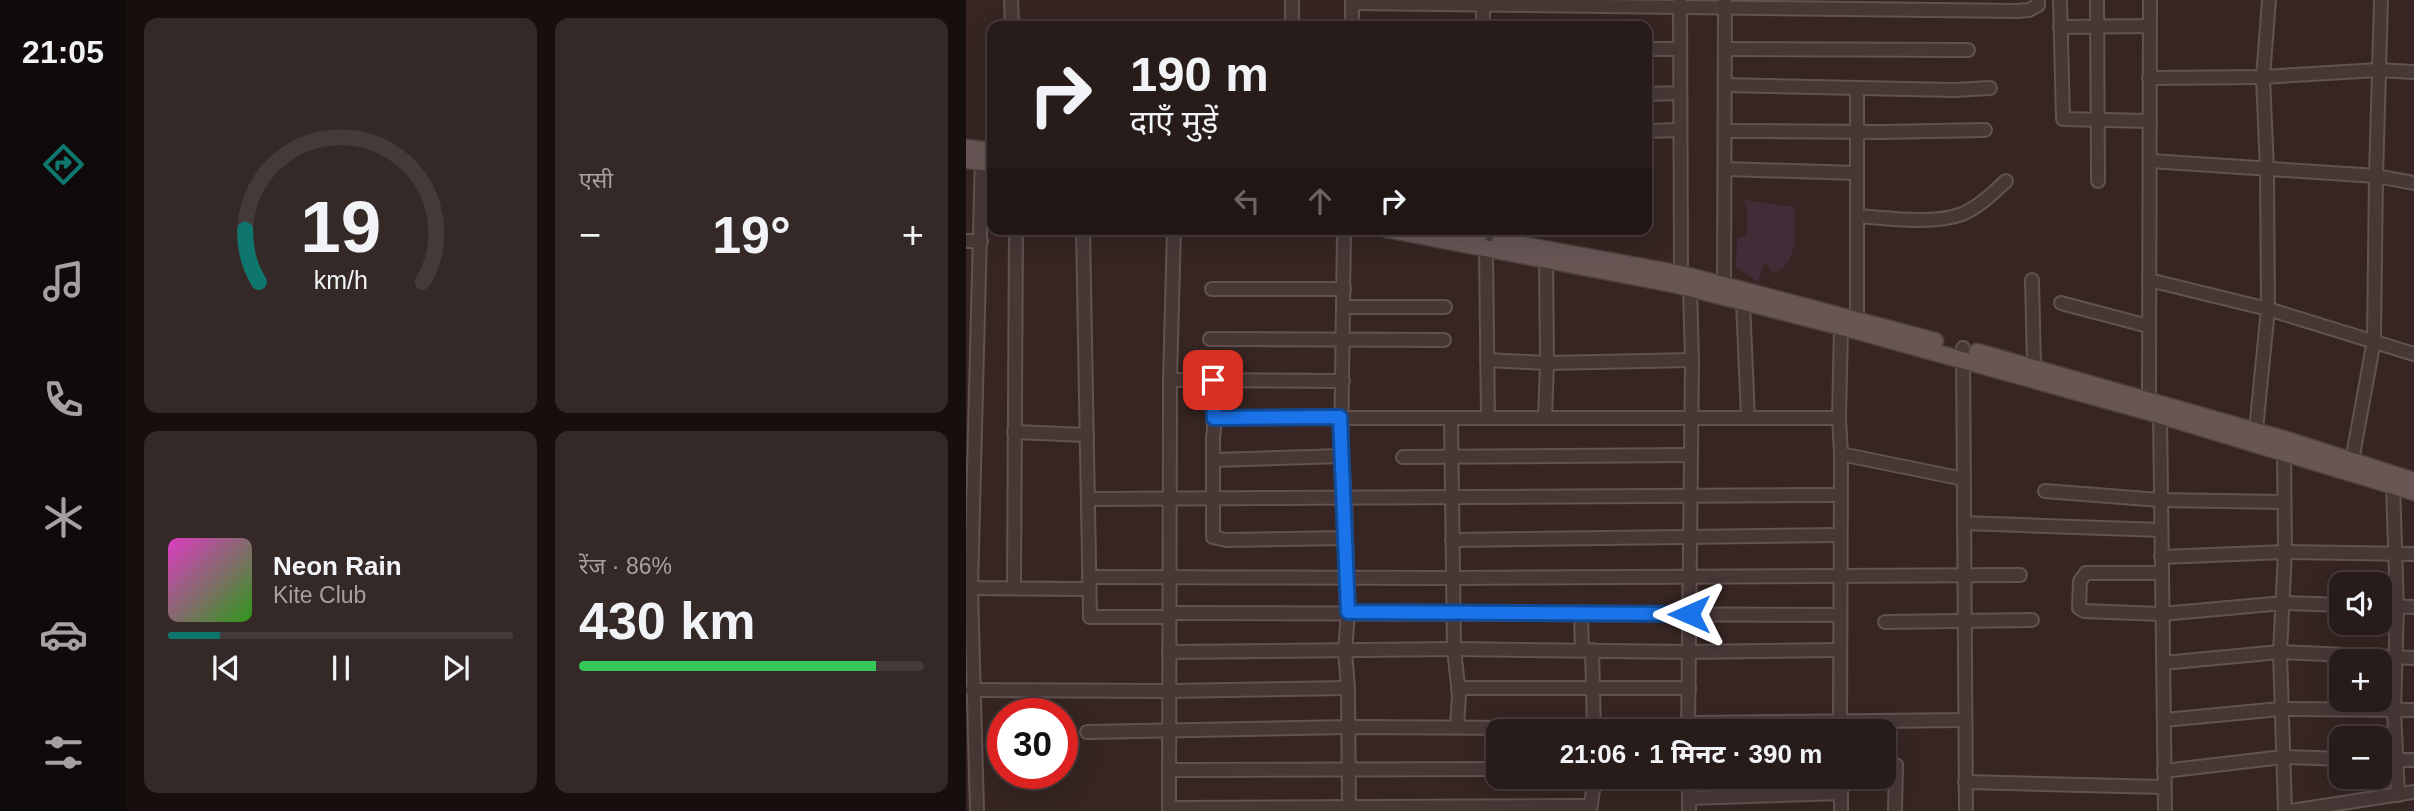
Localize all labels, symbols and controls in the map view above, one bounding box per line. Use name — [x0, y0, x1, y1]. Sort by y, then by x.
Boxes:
text: 21:05 — [22, 34, 104, 70]
text: 190 m — [1130, 47, 1269, 101]
icon: right — [1015, 49, 1106, 140]
text: दाएँ मुड़ें — [1130, 104, 1218, 140]
icon: directions — [39, 140, 88, 189]
text: एसी — [579, 167, 613, 193]
icon: left — [1228, 182, 1266, 220]
icon: ahead — [1301, 182, 1339, 220]
icon: right — [1374, 182, 1412, 220]
text: 19 — [300, 186, 381, 267]
text: 19° — [712, 206, 791, 264]
text: − — [579, 214, 601, 256]
text: + — [902, 214, 924, 256]
icon: music — [39, 257, 88, 306]
text: km/h — [313, 265, 368, 293]
pin — [1183, 350, 1243, 410]
icon: arrive — [1194, 361, 1232, 399]
icon: phone — [39, 375, 88, 424]
icon: climate — [39, 493, 88, 542]
text: Neon Rain — [273, 551, 402, 581]
text: रेंज · 86% — [579, 553, 672, 579]
map controls — [2329, 572, 2392, 789]
button: sound — [2329, 572, 2392, 635]
position arrow — [1652, 577, 1726, 651]
text: Kite Club — [273, 582, 366, 608]
text: 430 km — [579, 592, 755, 650]
icon: car — [39, 610, 88, 659]
icon: previous — [207, 649, 245, 687]
icon: pause — [322, 649, 360, 687]
icon: next — [437, 649, 475, 687]
button: + — [2329, 649, 2392, 712]
speed limit sign: 30 — [987, 698, 1078, 789]
button: − — [2329, 726, 2392, 789]
icon: filters — [39, 728, 88, 777]
text: 21:06 · 1 मिनट · 390 m — [1560, 739, 1822, 769]

